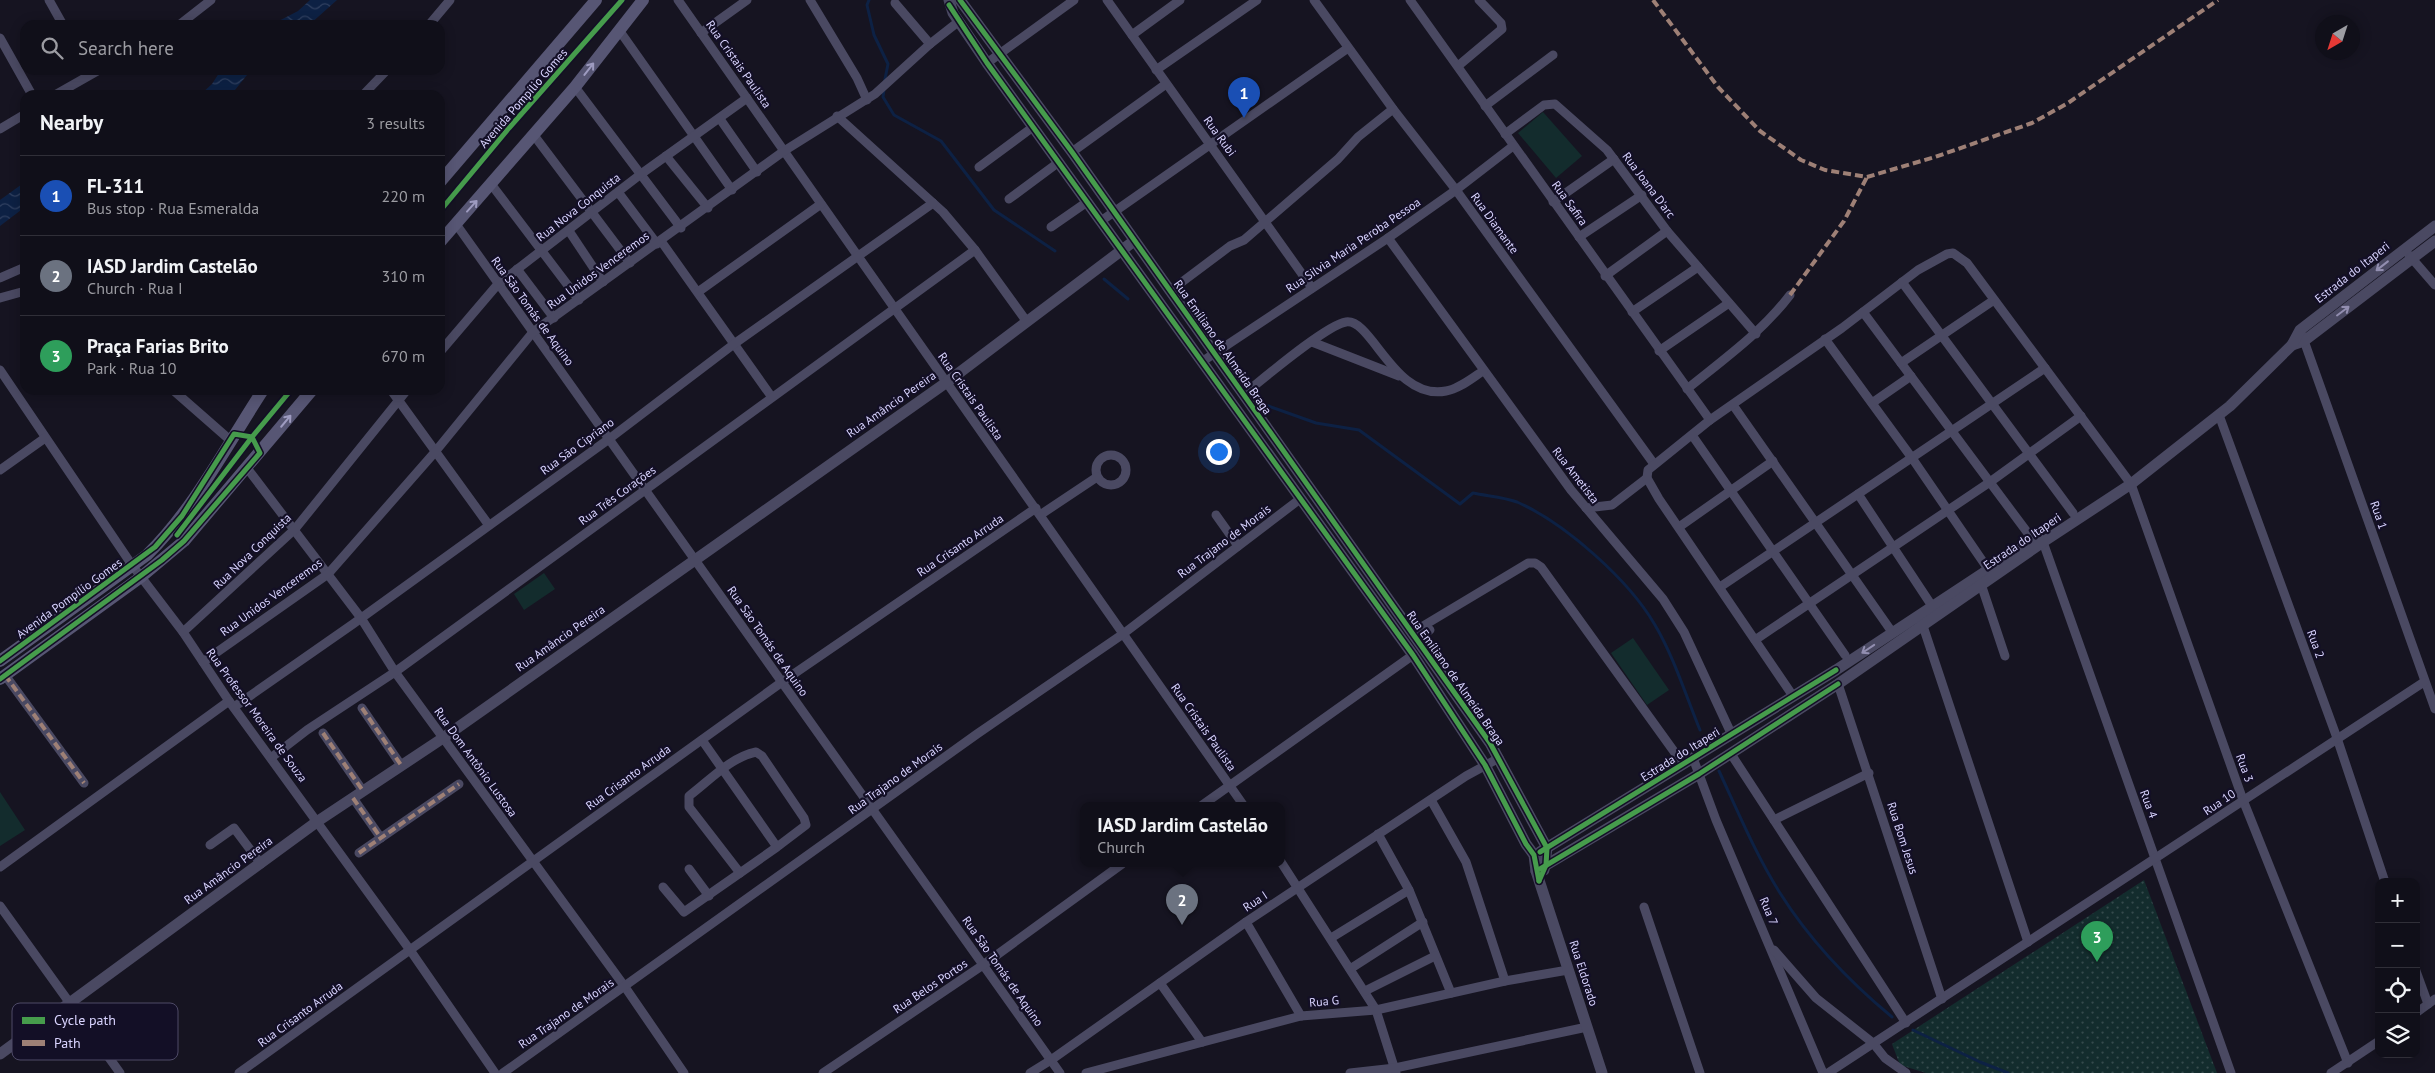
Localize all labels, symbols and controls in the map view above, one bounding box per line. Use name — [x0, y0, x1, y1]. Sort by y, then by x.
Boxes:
north arrow — [2315, 15, 2360, 60]
street label: Rua Cristais Paulista — [703, 17, 775, 111]
search box — [20, 20, 445, 75]
icon: search — [38, 34, 66, 62]
text: Search here — [78, 36, 174, 60]
street label: Avenida Pompílio Gomes — [476, 45, 570, 151]
one-way arrow — [584, 62, 594, 76]
pin: 1 — [1228, 77, 1260, 118]
text: Nearby — [40, 109, 103, 136]
text: 3 results — [366, 113, 425, 133]
street label: Rua Rubi — [1200, 113, 1240, 159]
street label: Rua Joana D'arc — [1619, 149, 1679, 221]
street label: Rua Nova Conquista — [533, 169, 623, 244]
text: FL-311 — [87, 174, 144, 198]
street label: Rua Safira — [1549, 178, 1591, 228]
text: 1 — [51, 186, 61, 206]
text: 220 m — [382, 186, 425, 206]
street label: Rua Diamante — [1468, 189, 1522, 257]
street label: Rua Silvia Maria Peroba Pessoa — [1283, 194, 1423, 296]
text: Bus stop · Rua Esmeralda — [87, 198, 259, 218]
one-way arrow — [466, 199, 478, 212]
street label: Rua Unidos Venceremos — [544, 228, 652, 312]
street label: Estrada do Itaperi — [2312, 238, 2392, 306]
text: IASD Jardim Castelão — [87, 254, 258, 278]
street label: Rua São Tomás de Aquino — [488, 254, 578, 368]
one-way arrow — [2375, 261, 2389, 271]
text: 2 — [51, 266, 61, 286]
text: 310 m — [382, 266, 425, 286]
street label: Rua Emíliano de Almeida Braga — [1171, 277, 1275, 417]
text: Church · Rua I — [87, 278, 183, 298]
one-way arrow — [2336, 306, 2349, 317]
text: Praça Farias Brito — [87, 334, 229, 358]
text: 3 — [51, 346, 61, 366]
text: 670 m — [382, 346, 425, 366]
street label: Rua Cristais Paulista — [935, 349, 1007, 443]
text: Park · Rua 10 — [87, 358, 176, 378]
street label: Rua Amâncio Pereira — [843, 368, 939, 440]
street label: Rua São Cipriano — [537, 414, 617, 478]
one-way arrow — [280, 415, 292, 428]
your location — [1206, 439, 1232, 465]
street label: Rua Ametista — [1549, 444, 1603, 506]
street label: Rua Três Corações — [575, 462, 659, 528]
street label: Rua 1 — [2367, 499, 2391, 531]
street label: Rua Trajano de Morais — [1174, 501, 1274, 581]
street label: Estrada do Itaperi — [1980, 509, 2064, 573]
street label: Rua Nova Conquista — [210, 510, 294, 592]
street label: Rua Crisanto Arruda — [914, 510, 1006, 580]
street label: Avenida Pompílio Gomes — [13, 555, 125, 641]
street label: Rua Unidos Venceremos — [217, 555, 325, 639]
street label: Rua São Tomás de Aquino — [724, 583, 812, 699]
street label: Rua Amâncio Pereira — [512, 602, 608, 674]
street label: Rua Emíliano de Almeida Braga — [1404, 608, 1508, 748]
street label: Rua 2 — [2304, 628, 2328, 660]
one-way arrow — [1861, 644, 1875, 654]
street label: Rua Professor Moreira de Souza — [203, 645, 311, 785]
street label: Rua Cristais Paulista — [1168, 680, 1240, 774]
street label: Rua Dom Antônio Lustosa — [431, 704, 521, 820]
street label: Estrada do Itaperi — [1638, 724, 1722, 784]
street label: Rua Trajano de Morais — [845, 739, 945, 817]
street label: Rua Crisanto Arruda — [583, 741, 673, 813]
street label: Rua 3 — [2233, 752, 2257, 784]
street label: Rua 10 — [2200, 786, 2238, 818]
street label: Rua 4 — [2137, 788, 2161, 821]
street label: Rua Bom Jesus — [1884, 800, 1922, 876]
popup — [1080, 802, 1285, 867]
text: IASD Jardim Castelão — [1097, 813, 1268, 837]
street label: Rua Amâncio Pereira — [181, 833, 275, 907]
text: Church — [1097, 837, 1145, 857]
map controls — [2375, 878, 2420, 1058]
button: + — [2375, 878, 2420, 923]
pin: 2 — [1166, 884, 1198, 925]
street label: Rua I — [1240, 888, 1270, 914]
street label: Rua 7 — [1756, 895, 1782, 927]
street label: Rua São Tomás de Aquino — [959, 913, 1047, 1029]
pin: 3 — [2081, 921, 2113, 962]
button: − — [2375, 923, 2420, 968]
street label: Rua Eldorado — [1566, 938, 1602, 1008]
street label: Rua Belos Portos — [890, 956, 970, 1016]
button: locate — [2375, 968, 2420, 1013]
street label: Rua Trajano de Morais — [515, 974, 617, 1052]
street label: Rua Crisanto Arruda — [255, 978, 345, 1050]
street label: Rua G — [1308, 992, 1340, 1010]
legend — [12, 1003, 178, 1060]
text: Cycle path — [54, 1011, 116, 1029]
button: layers — [2375, 1013, 2420, 1058]
text: Path — [54, 1034, 81, 1052]

